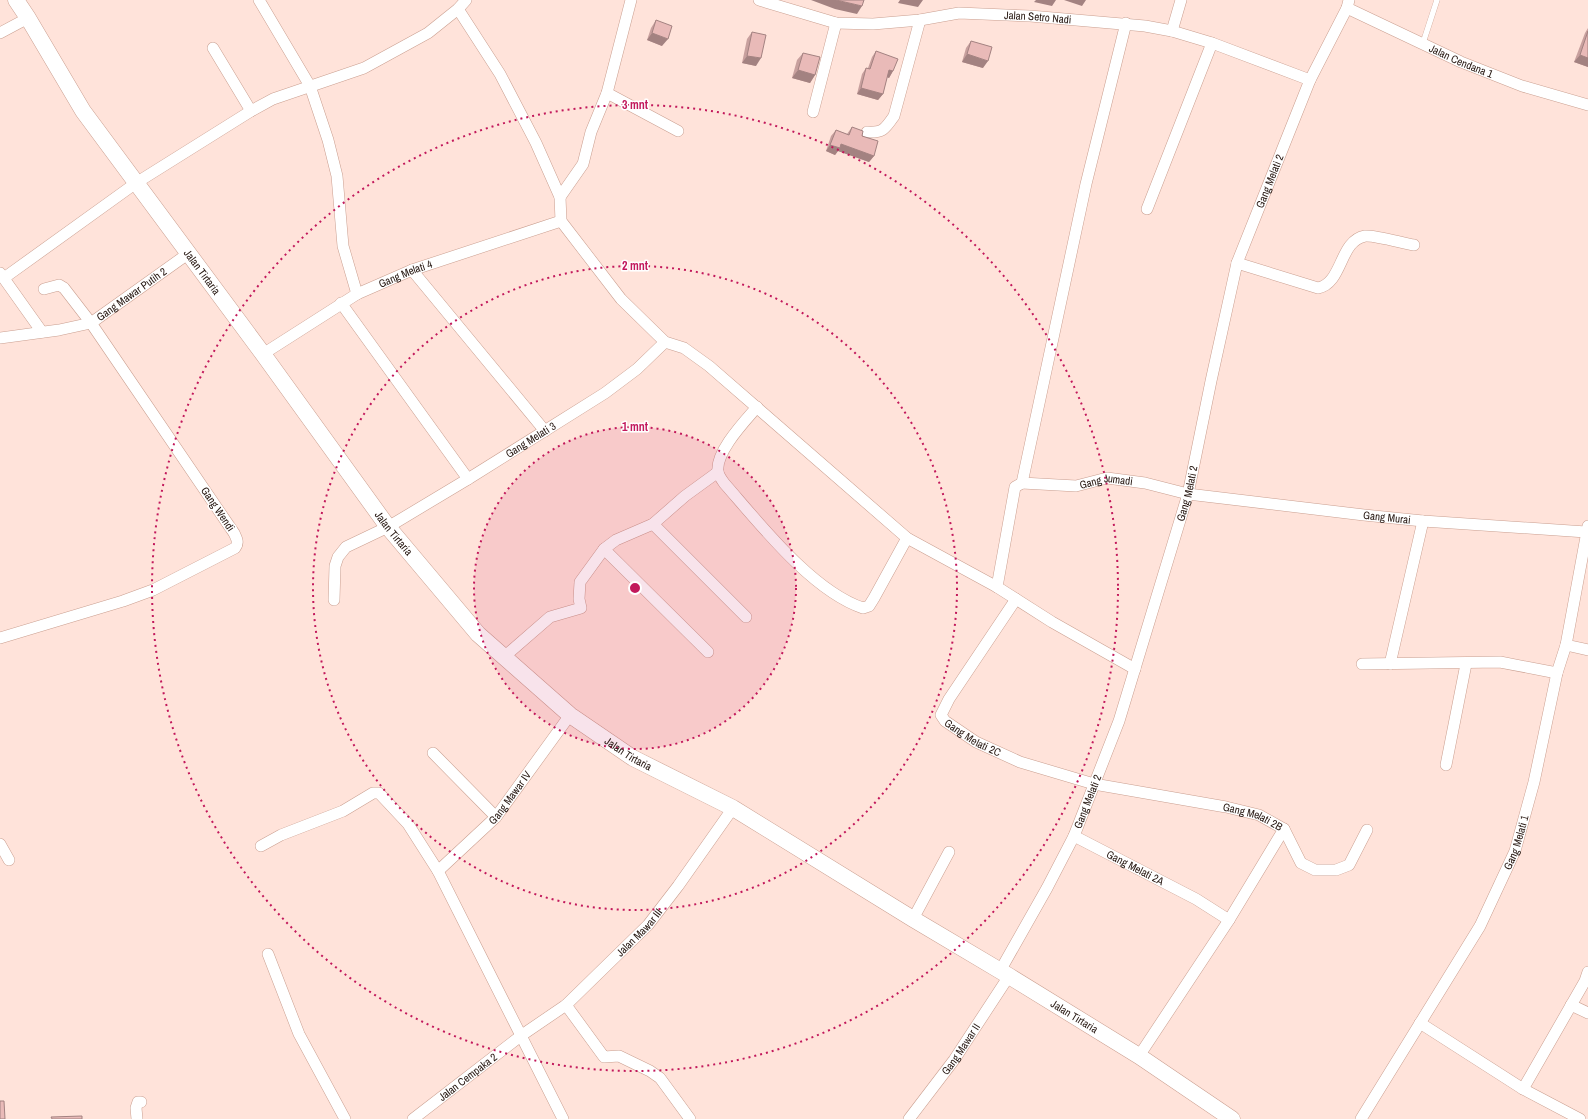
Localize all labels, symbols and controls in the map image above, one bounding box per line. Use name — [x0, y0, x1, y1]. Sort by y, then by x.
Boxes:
street label: Jalan Setro Nadi — [1004, 8, 1072, 27]
street label: Jalan Cendana 1 — [1427, 41, 1495, 81]
text: 3 mnt — [622, 97, 649, 113]
street label: Gang Melati 2 — [1253, 152, 1287, 210]
street label: Jalan Tirtaria — [181, 247, 224, 297]
street label: Gang Melati 4 — [376, 257, 434, 291]
text: 2 mnt — [622, 258, 649, 274]
street label: Gang Mawar Putih 2 — [94, 264, 169, 324]
street label: Gang Melati 3 — [503, 419, 558, 461]
text: 1 mnt — [622, 419, 649, 435]
street label: Gang Melati 2 — [1173, 464, 1201, 523]
street label: Gang Jumadi — [1078, 471, 1134, 492]
street label: Gang Wendi — [198, 484, 238, 534]
street label: Jalan Tirtaria — [372, 508, 416, 558]
street label: Gang Murai — [1362, 508, 1411, 527]
centre of rings — [628, 581, 642, 595]
street label: Gang Melati 2C — [942, 716, 1004, 760]
street label: Jalan Tirtaria — [602, 734, 654, 773]
street label: Gang Mawar IV — [486, 768, 534, 827]
street label: Gang Melati 2 — [1071, 773, 1104, 831]
street label: Gang Melati 2B — [1222, 800, 1285, 834]
street label: Gang Melati 1 — [1500, 814, 1532, 872]
street label: Gang Melati 2A — [1104, 847, 1167, 889]
street label: Jalan Mawar III — [613, 905, 665, 959]
street label: Jalan Tirtaria — [1048, 996, 1101, 1036]
street label: Gang Mawar II — [938, 1021, 983, 1078]
street label: Jalan Cempaka 2 — [436, 1050, 500, 1104]

